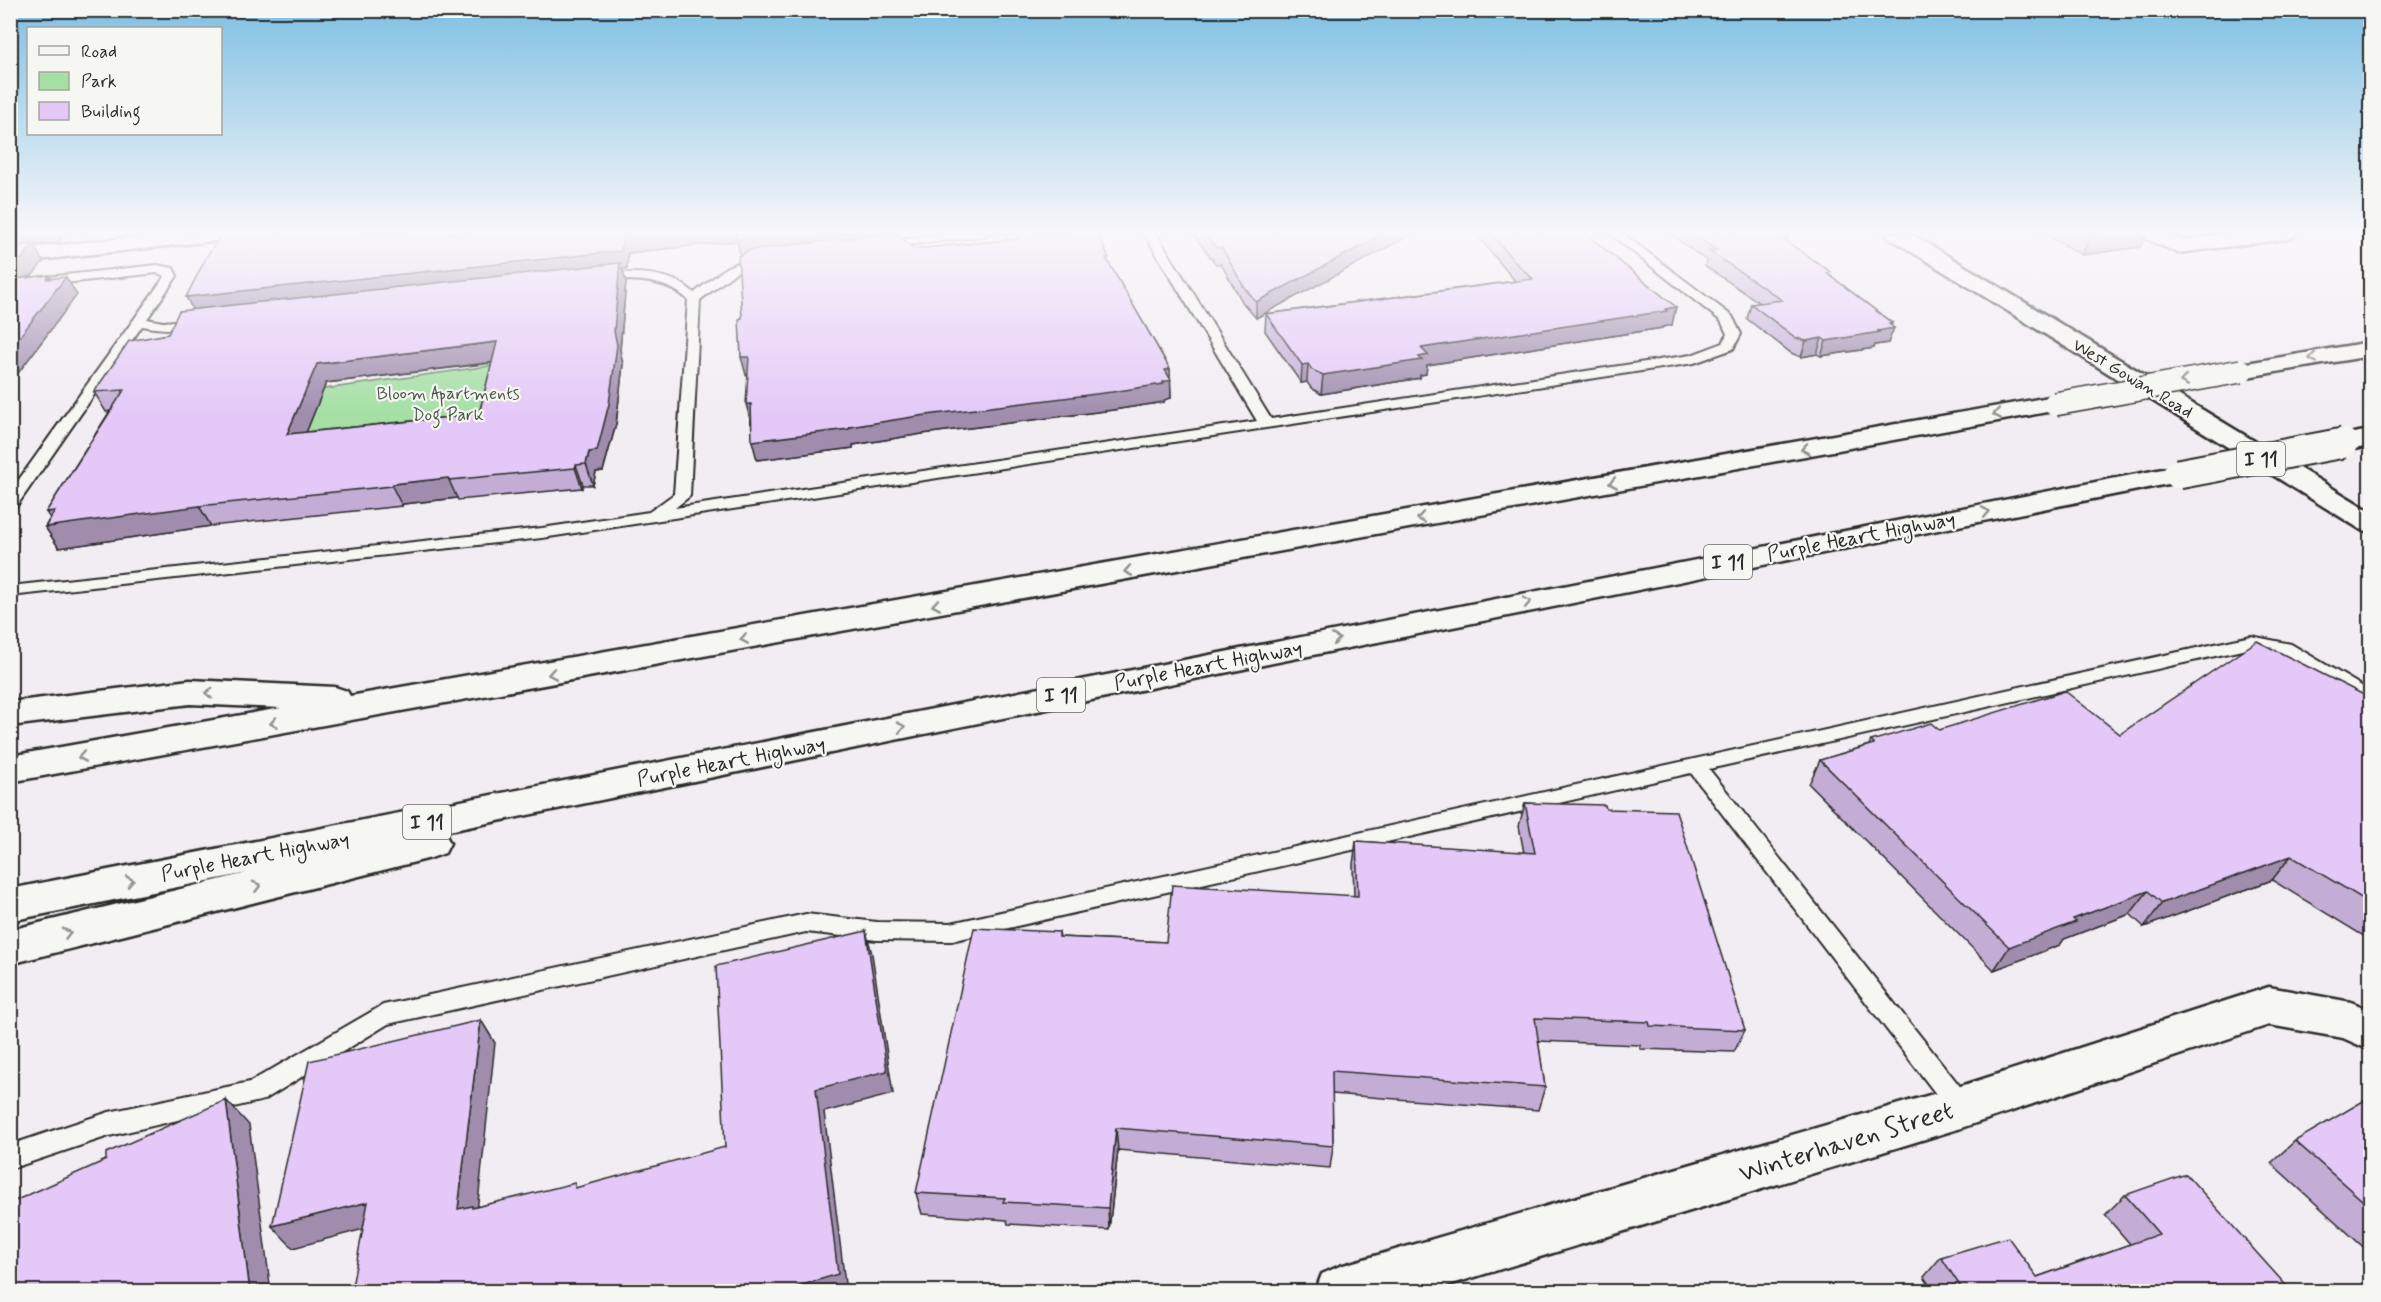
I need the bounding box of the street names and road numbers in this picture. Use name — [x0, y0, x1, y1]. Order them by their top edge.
street label: West Gowan Road — [2068, 333, 2197, 424]
road number: I 11 — [2237, 442, 2285, 476]
street label: Purple Heart Highway — [1765, 505, 1958, 570]
road number: I 11 — [1704, 545, 1752, 579]
street label: Purple Heart Highway — [1112, 634, 1305, 699]
road number: I 11 — [1037, 678, 1085, 712]
street label: Purple Heart Highway — [635, 730, 828, 795]
road number: I 11 — [403, 805, 451, 839]
street label: Purple Heart Highway — [159, 825, 352, 890]
street label: Winterhaven Street — [1735, 1094, 1958, 1192]

